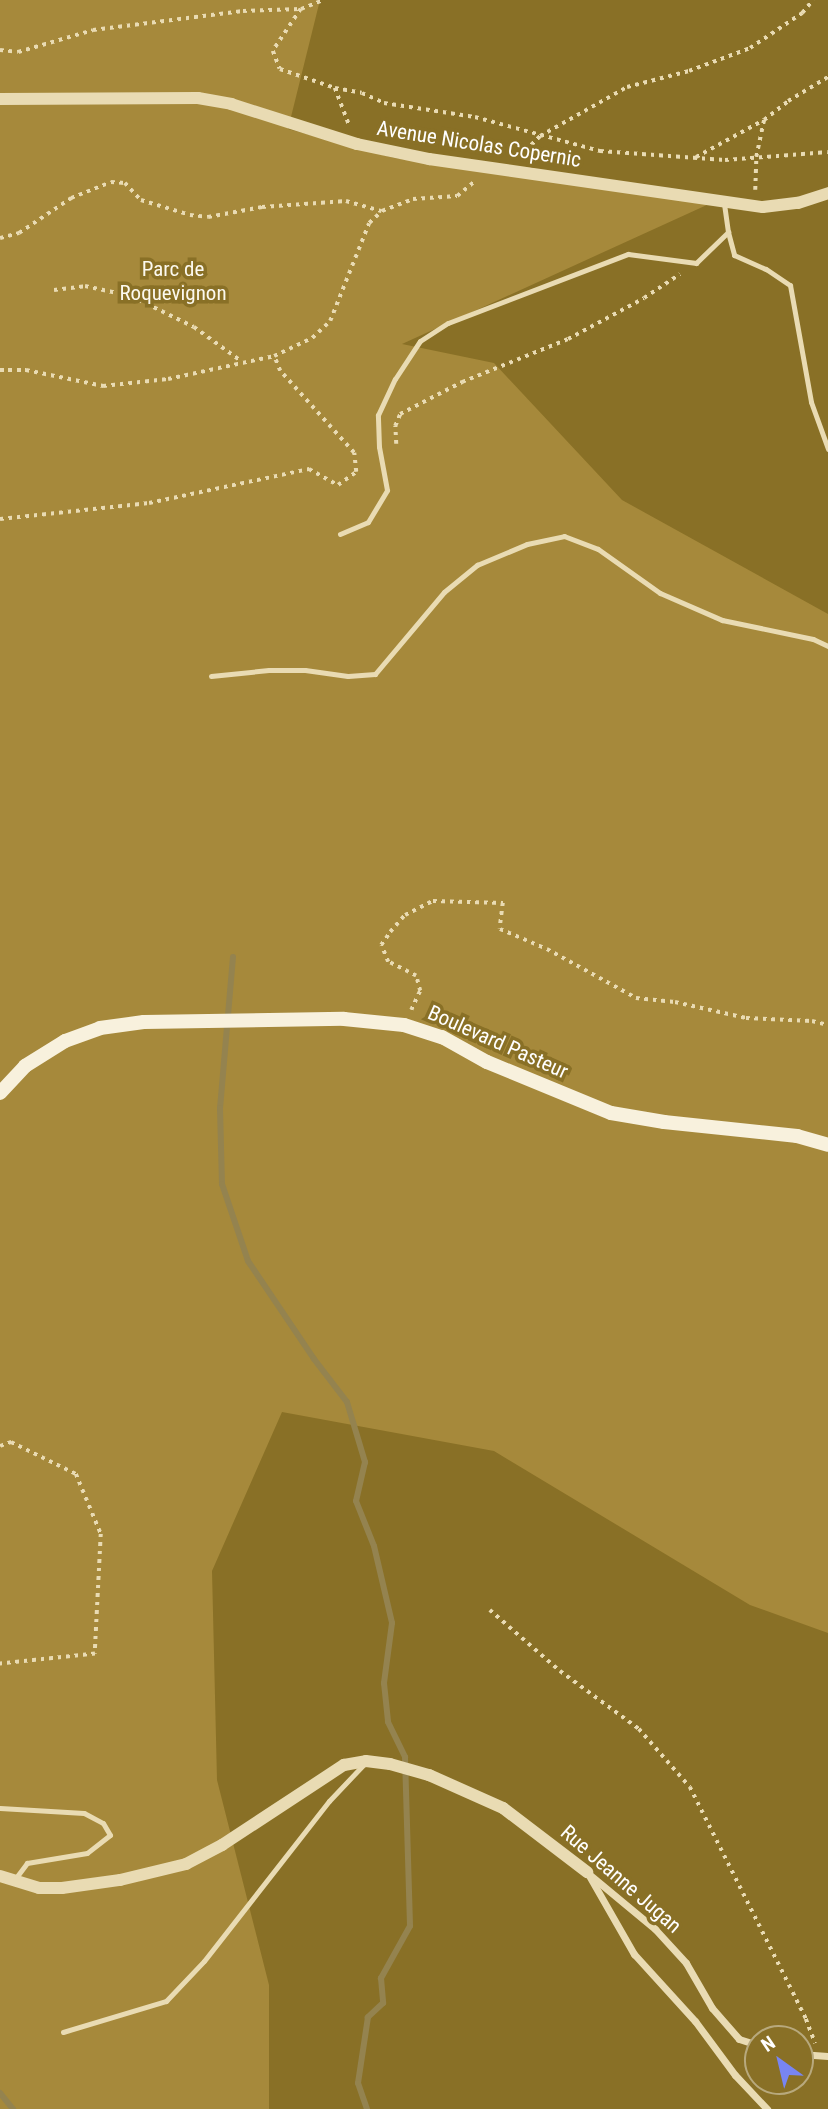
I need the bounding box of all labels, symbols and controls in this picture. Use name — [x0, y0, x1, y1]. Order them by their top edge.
street label: Avenue Nicolas Copernic — [375, 115, 583, 173]
park label: Parc de Roquevignon — [119, 256, 227, 306]
street label: Boulevard Pasteur — [424, 1000, 572, 1084]
street label: Rue Jeanne Jugan — [555, 1820, 687, 1938]
north arrow — [744, 2025, 814, 2095]
text: N — [757, 2031, 779, 2057]

